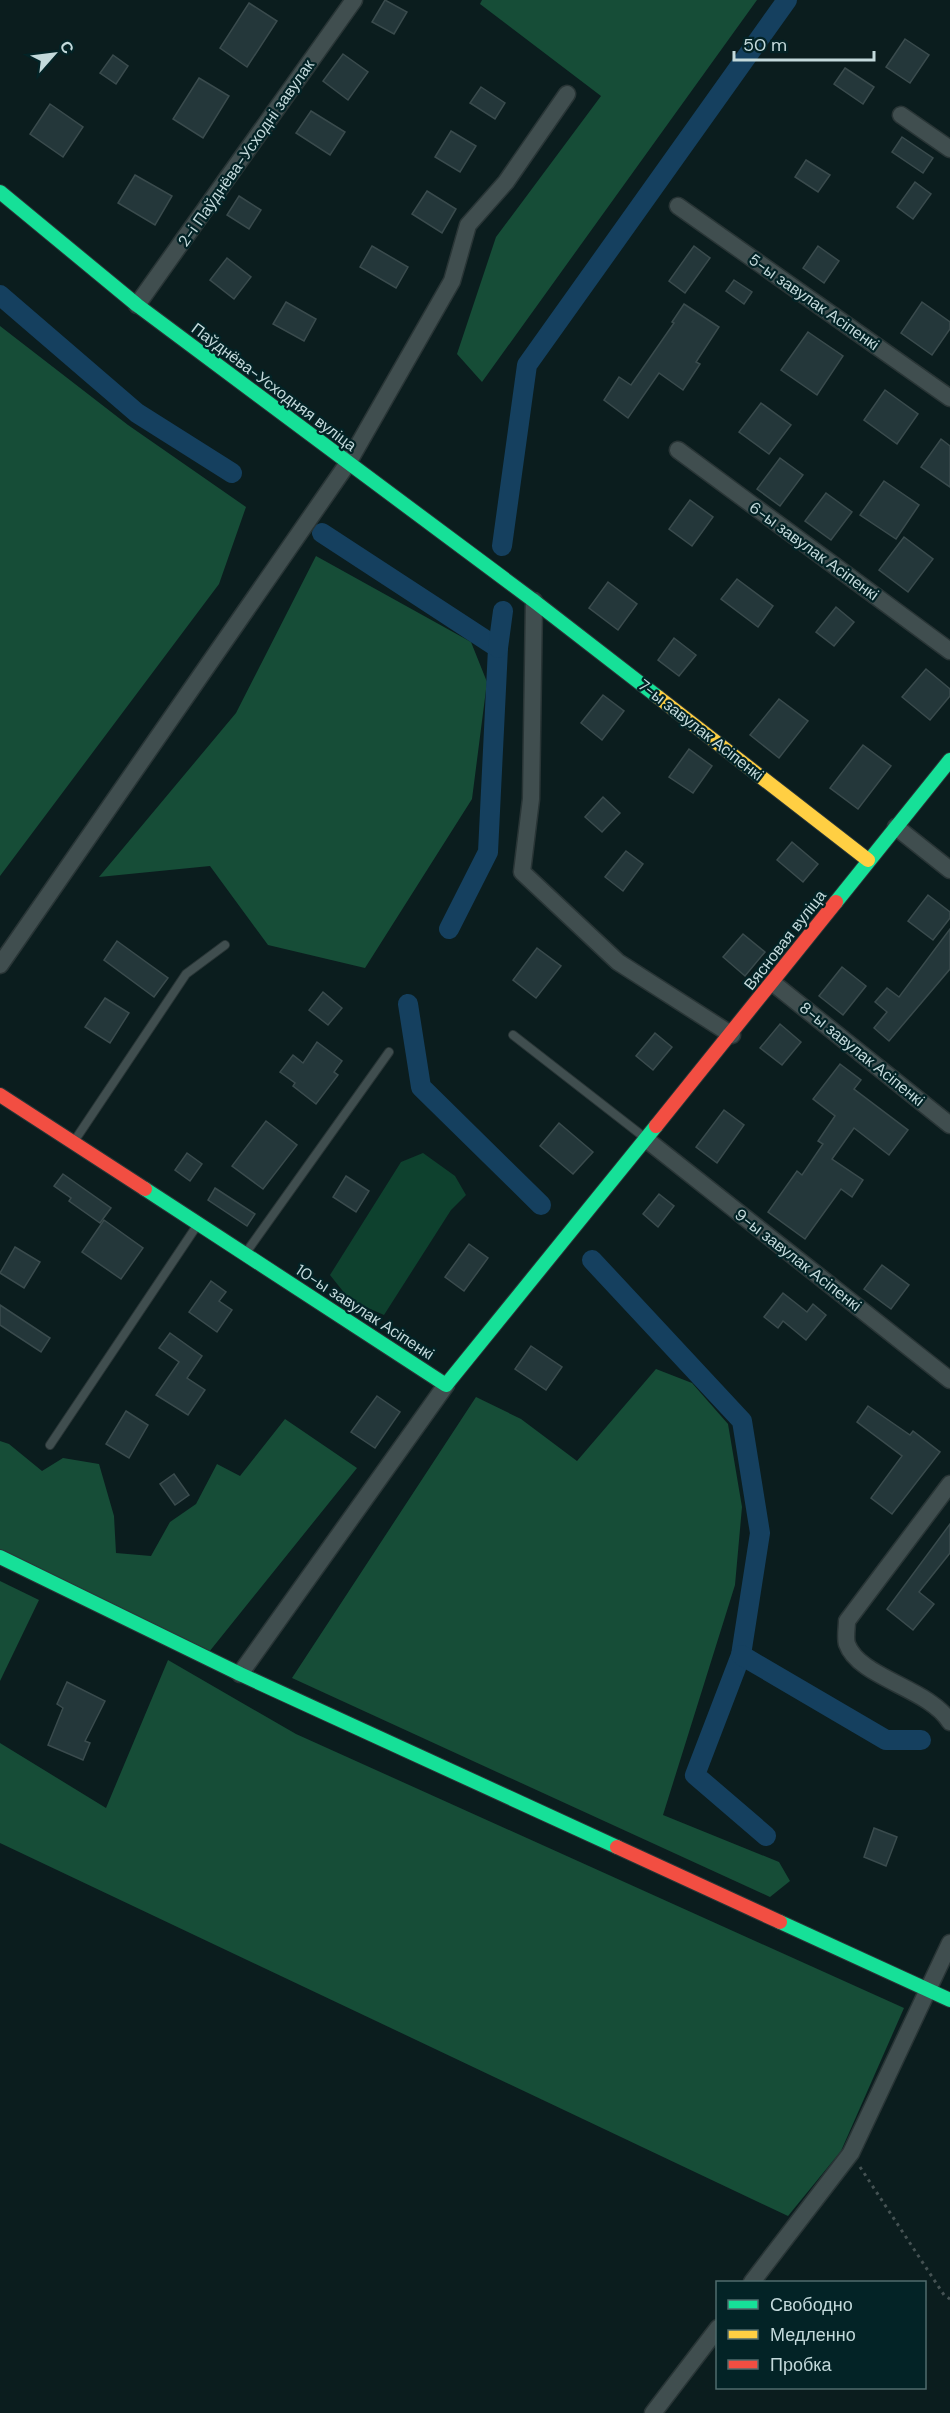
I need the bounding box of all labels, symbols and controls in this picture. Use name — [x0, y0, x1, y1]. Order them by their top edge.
north arrow — [24, 24, 84, 84]
scale bar — [734, 24, 874, 62]
text: 50 m — [743, 33, 787, 57]
text: С — [55, 37, 79, 58]
street label: 2-і Паўднёва-Усходні завулак — [173, 55, 319, 251]
street label: 5-ы завулак Асіпенкі — [745, 249, 883, 355]
street label: Паўднёва-Усходняя вуліца — [187, 318, 361, 456]
street label: 6-ы завулак Асіпенкі — [745, 497, 883, 605]
street label: 7-ы завулак Асіпенкі — [634, 675, 768, 785]
street label: Вясновая вуліца — [739, 885, 831, 994]
street label: 8-ы завулак Асіпенкі — [795, 997, 929, 1111]
street label: 9-ы завулак Асіпенкі — [730, 1204, 866, 1316]
street label: 10-ы завулак Асіпенкі — [292, 1259, 438, 1365]
legend — [716, 2281, 926, 2389]
text: Свободно — [770, 2293, 853, 2317]
text: Медленно — [770, 2323, 856, 2347]
text: Пробка — [770, 2353, 833, 2377]

